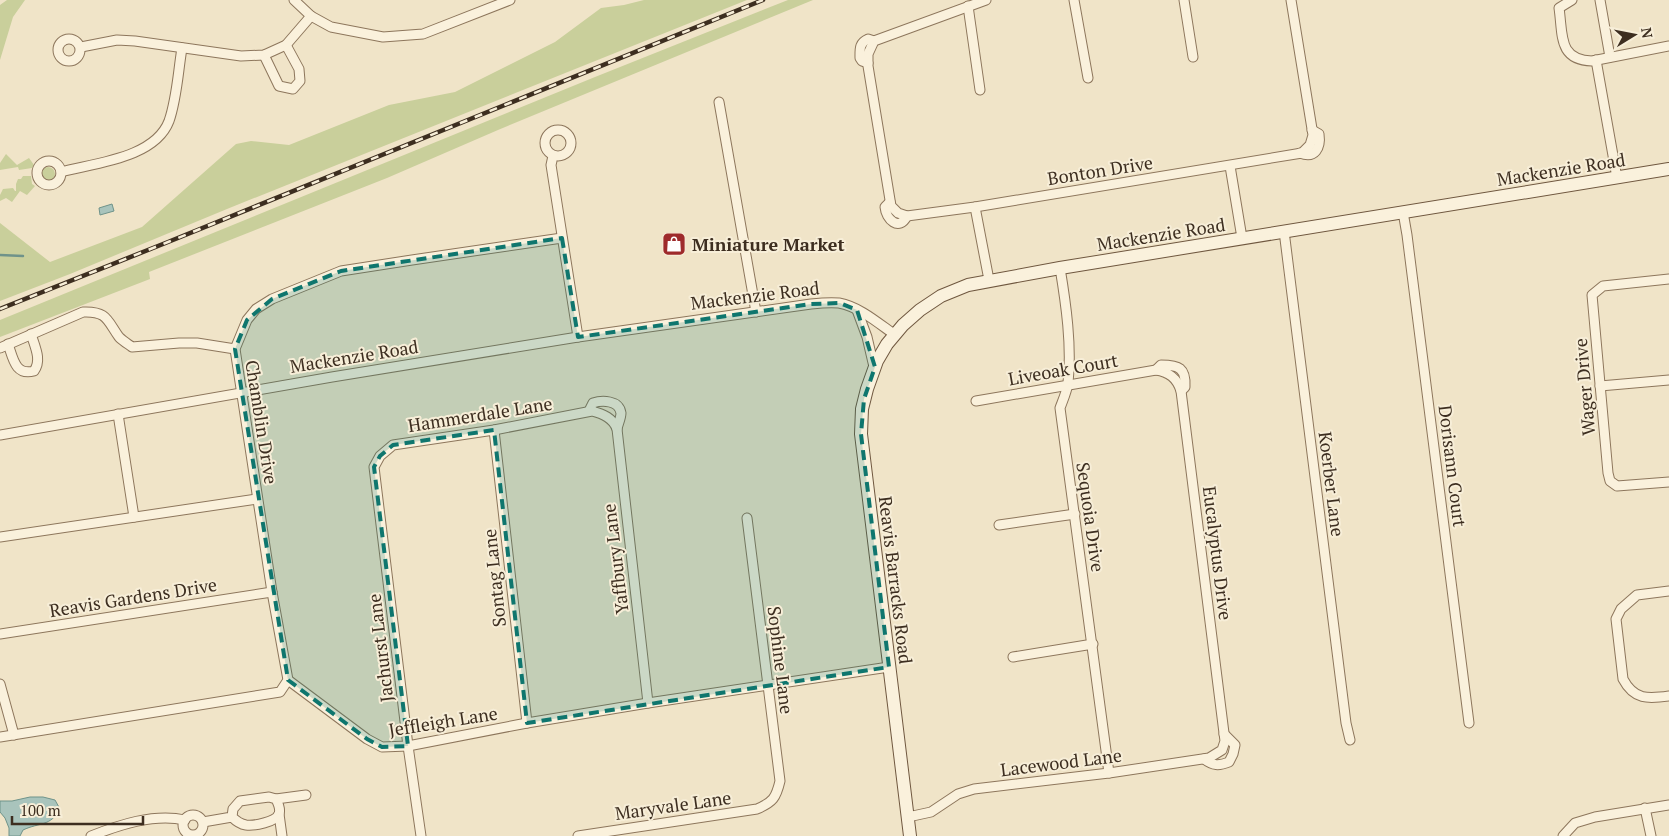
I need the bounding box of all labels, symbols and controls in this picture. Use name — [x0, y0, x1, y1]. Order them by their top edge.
north arrow — [1609, 10, 1659, 60]
text: N — [1637, 26, 1658, 40]
street label: Mackenzie Road — [1495, 147, 1627, 191]
street label: Bonton Drive — [1046, 150, 1154, 190]
street label: Mackenzie Road — [1095, 212, 1227, 256]
shop icon: Miniature Market — [661, 231, 687, 257]
place label: Miniature Market — [692, 232, 845, 256]
street label: Mackenzie Road — [689, 275, 821, 315]
street label: Mackenzie Road — [288, 334, 420, 378]
street label: Wager Drive — [1568, 337, 1600, 437]
street label: Liveoak Court — [1006, 347, 1120, 390]
street label: Chamblin Drive — [240, 358, 284, 486]
street label: Hammerdale Lane — [406, 391, 554, 437]
street label: Dorisann Court — [1434, 404, 1472, 529]
street label: Koerber Lane — [1314, 430, 1350, 538]
street label: Sequoia Drive — [1071, 461, 1111, 573]
street label: Eucalyptus Drive — [1198, 485, 1238, 621]
street label: Reavis Barracks Road — [874, 495, 918, 665]
street label: Yaffbury Lane — [596, 502, 634, 616]
street label: Sontag Lane — [477, 528, 511, 628]
street label: Reavis Gardens Drive — [48, 572, 218, 622]
street label: Jachurst Lane — [361, 592, 399, 704]
street label: Sophine Lane — [762, 605, 800, 715]
street label: Jeffleigh Lane — [387, 701, 499, 741]
street label: Lacewood Lane — [999, 743, 1123, 781]
street label: Maryvale Lane — [613, 785, 733, 825]
scale bar — [12, 794, 144, 826]
text: 100 m — [20, 800, 61, 820]

